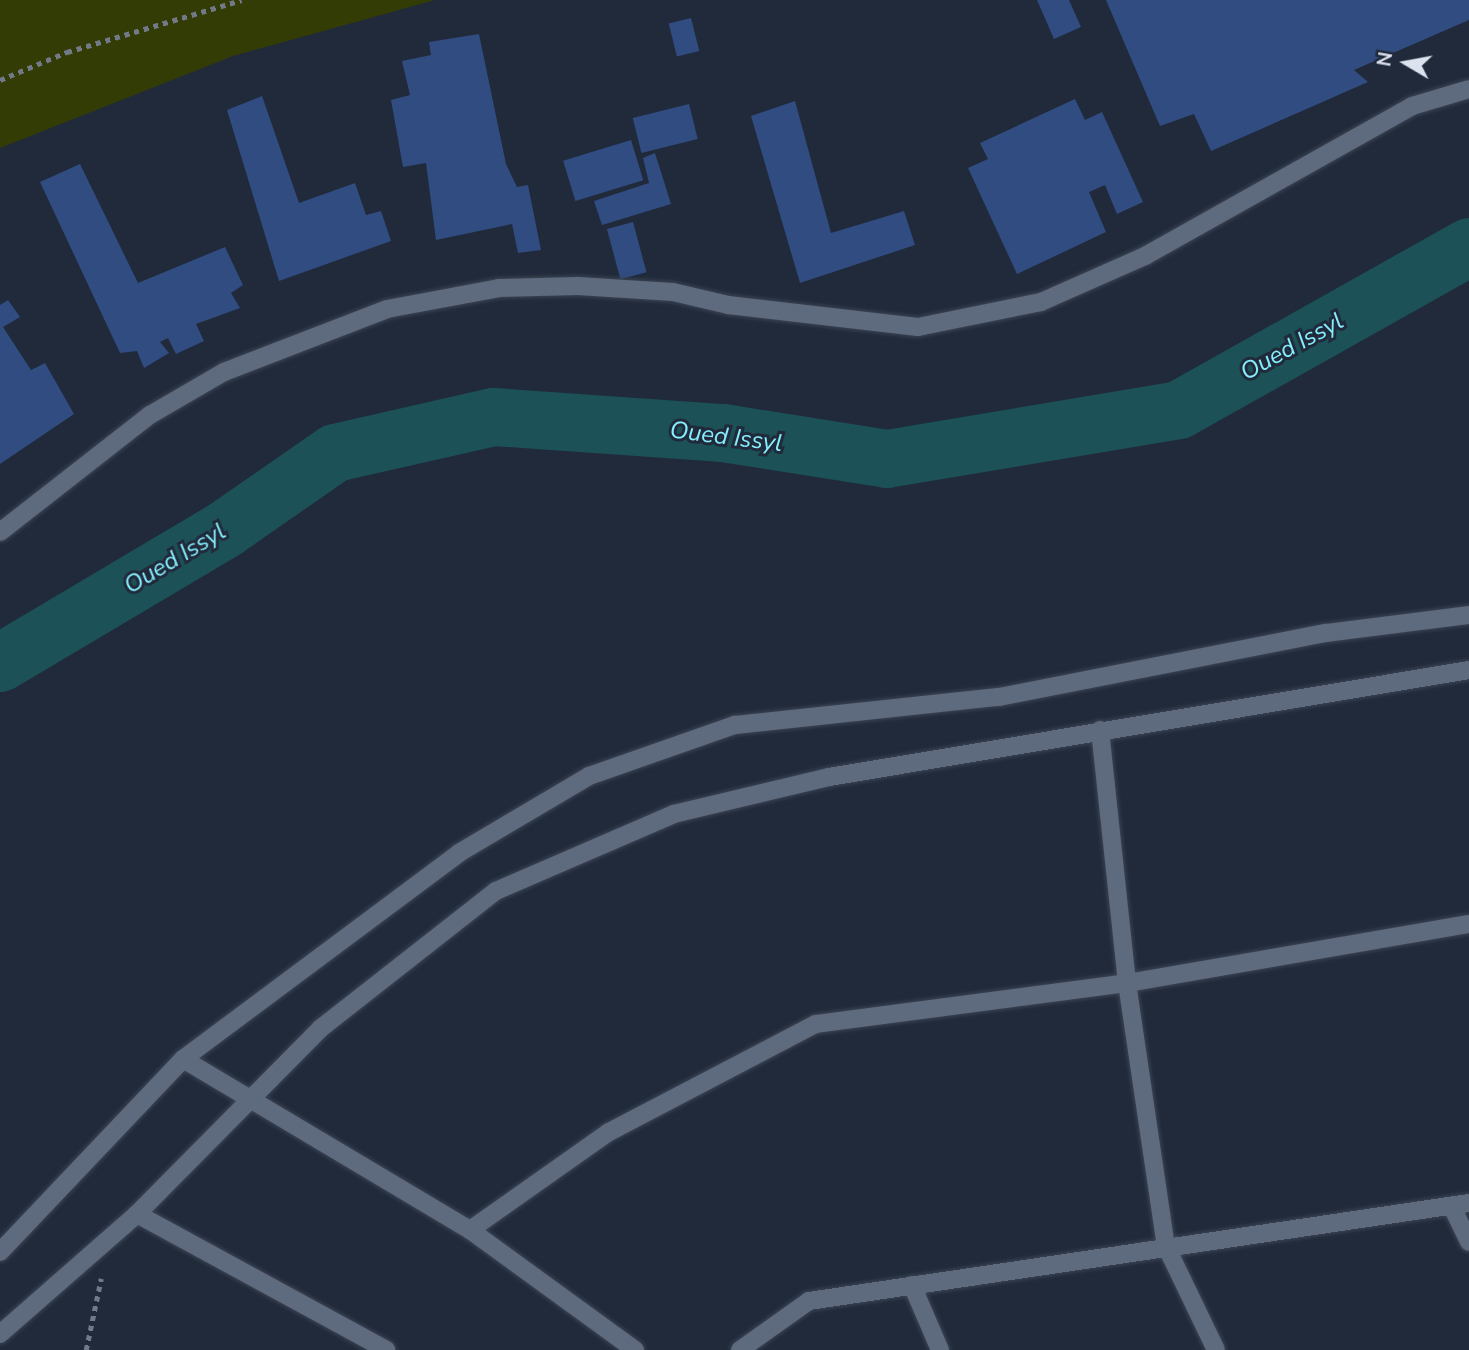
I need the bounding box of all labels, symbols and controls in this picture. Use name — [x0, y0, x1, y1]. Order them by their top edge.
north arrow — [1371, 28, 1441, 98]
text: N — [1371, 50, 1399, 69]
water label: Oued Issyl — [1235, 307, 1349, 387]
water label: Oued Issyl — [668, 416, 784, 458]
water label: Oued Issyl — [119, 517, 231, 601]

